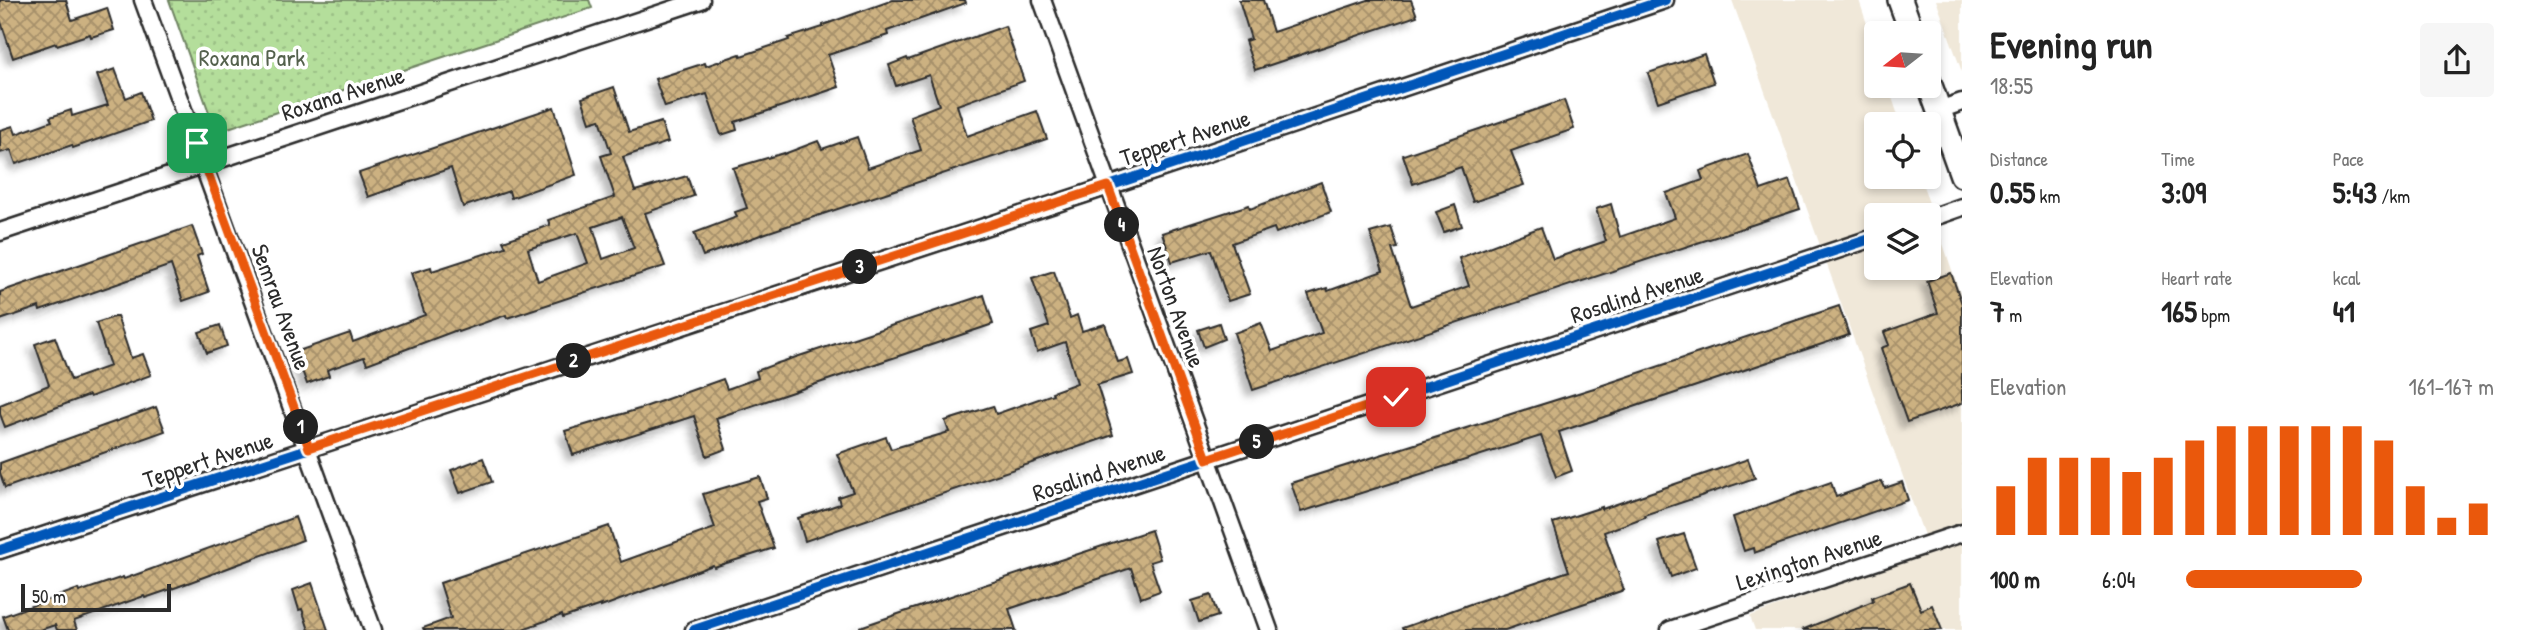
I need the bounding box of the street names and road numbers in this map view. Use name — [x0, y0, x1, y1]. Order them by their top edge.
street label: Roxana Avenue — [277, 58, 409, 128]
street label: Teppert Avenue — [1116, 101, 1254, 173]
street label: Semrau Avenue — [244, 239, 320, 374]
street label: Norton Avenue — [1140, 242, 1214, 372]
street label: Rosalind Avenue — [1566, 257, 1707, 331]
street label: Teppert Avenue — [139, 423, 277, 495]
street label: Rosalind Avenue — [1028, 435, 1169, 509]
street label: Lexington Avenue — [1732, 520, 1886, 598]

